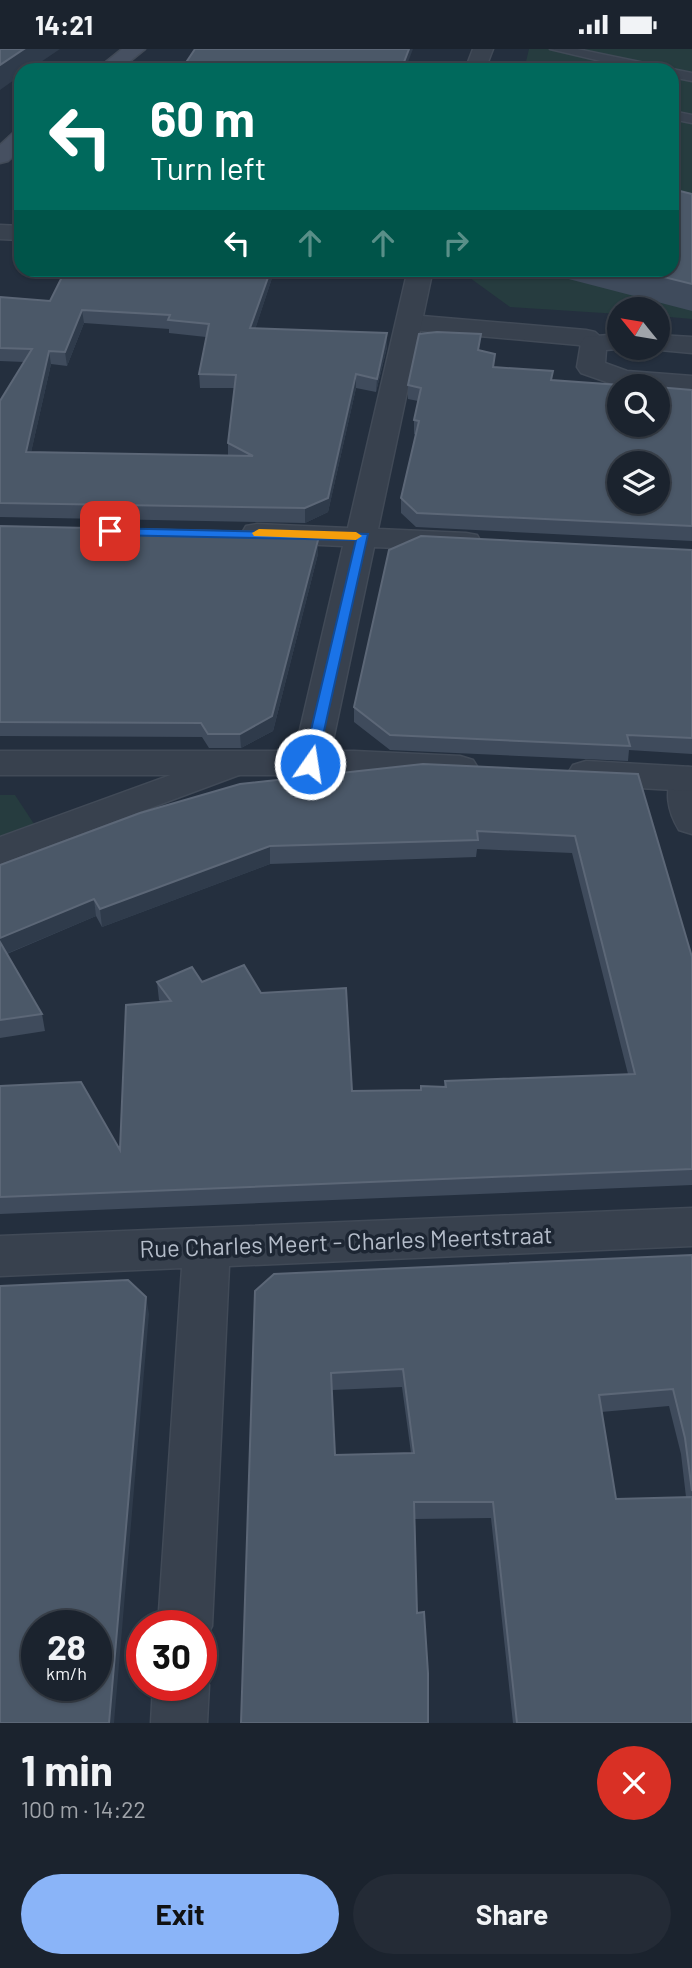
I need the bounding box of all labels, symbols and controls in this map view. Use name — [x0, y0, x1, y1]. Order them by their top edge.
text: 14:21 — [35, 9, 93, 40]
text: 60 m — [150, 88, 255, 147]
icon: left — [35, 91, 126, 182]
text: Turn left — [150, 148, 267, 186]
icon: left — [218, 224, 256, 262]
icon: ahead — [291, 224, 329, 262]
icon: ahead — [364, 224, 402, 262]
icon: right — [437, 224, 475, 262]
north arrow — [607, 297, 670, 361]
map controls — [607, 297, 670, 514]
button: search — [607, 374, 670, 437]
button: layers — [607, 451, 670, 514]
pin — [80, 501, 140, 561]
icon: arrive — [91, 512, 129, 550]
position arrow — [273, 727, 347, 801]
street label: Rue Charles Meert - Charles Meertstraat — [139, 1219, 553, 1263]
speed limit sign: 30 — [126, 1610, 217, 1701]
text: 28 — [47, 1625, 86, 1667]
text: km/h — [46, 1662, 87, 1684]
text: 1 min — [21, 1744, 113, 1794]
button: close — [597, 1746, 671, 1820]
text: 100 m · 14:22 — [21, 1795, 146, 1823]
button: Exit — [21, 1874, 339, 1954]
button: Share — [353, 1874, 671, 1954]

